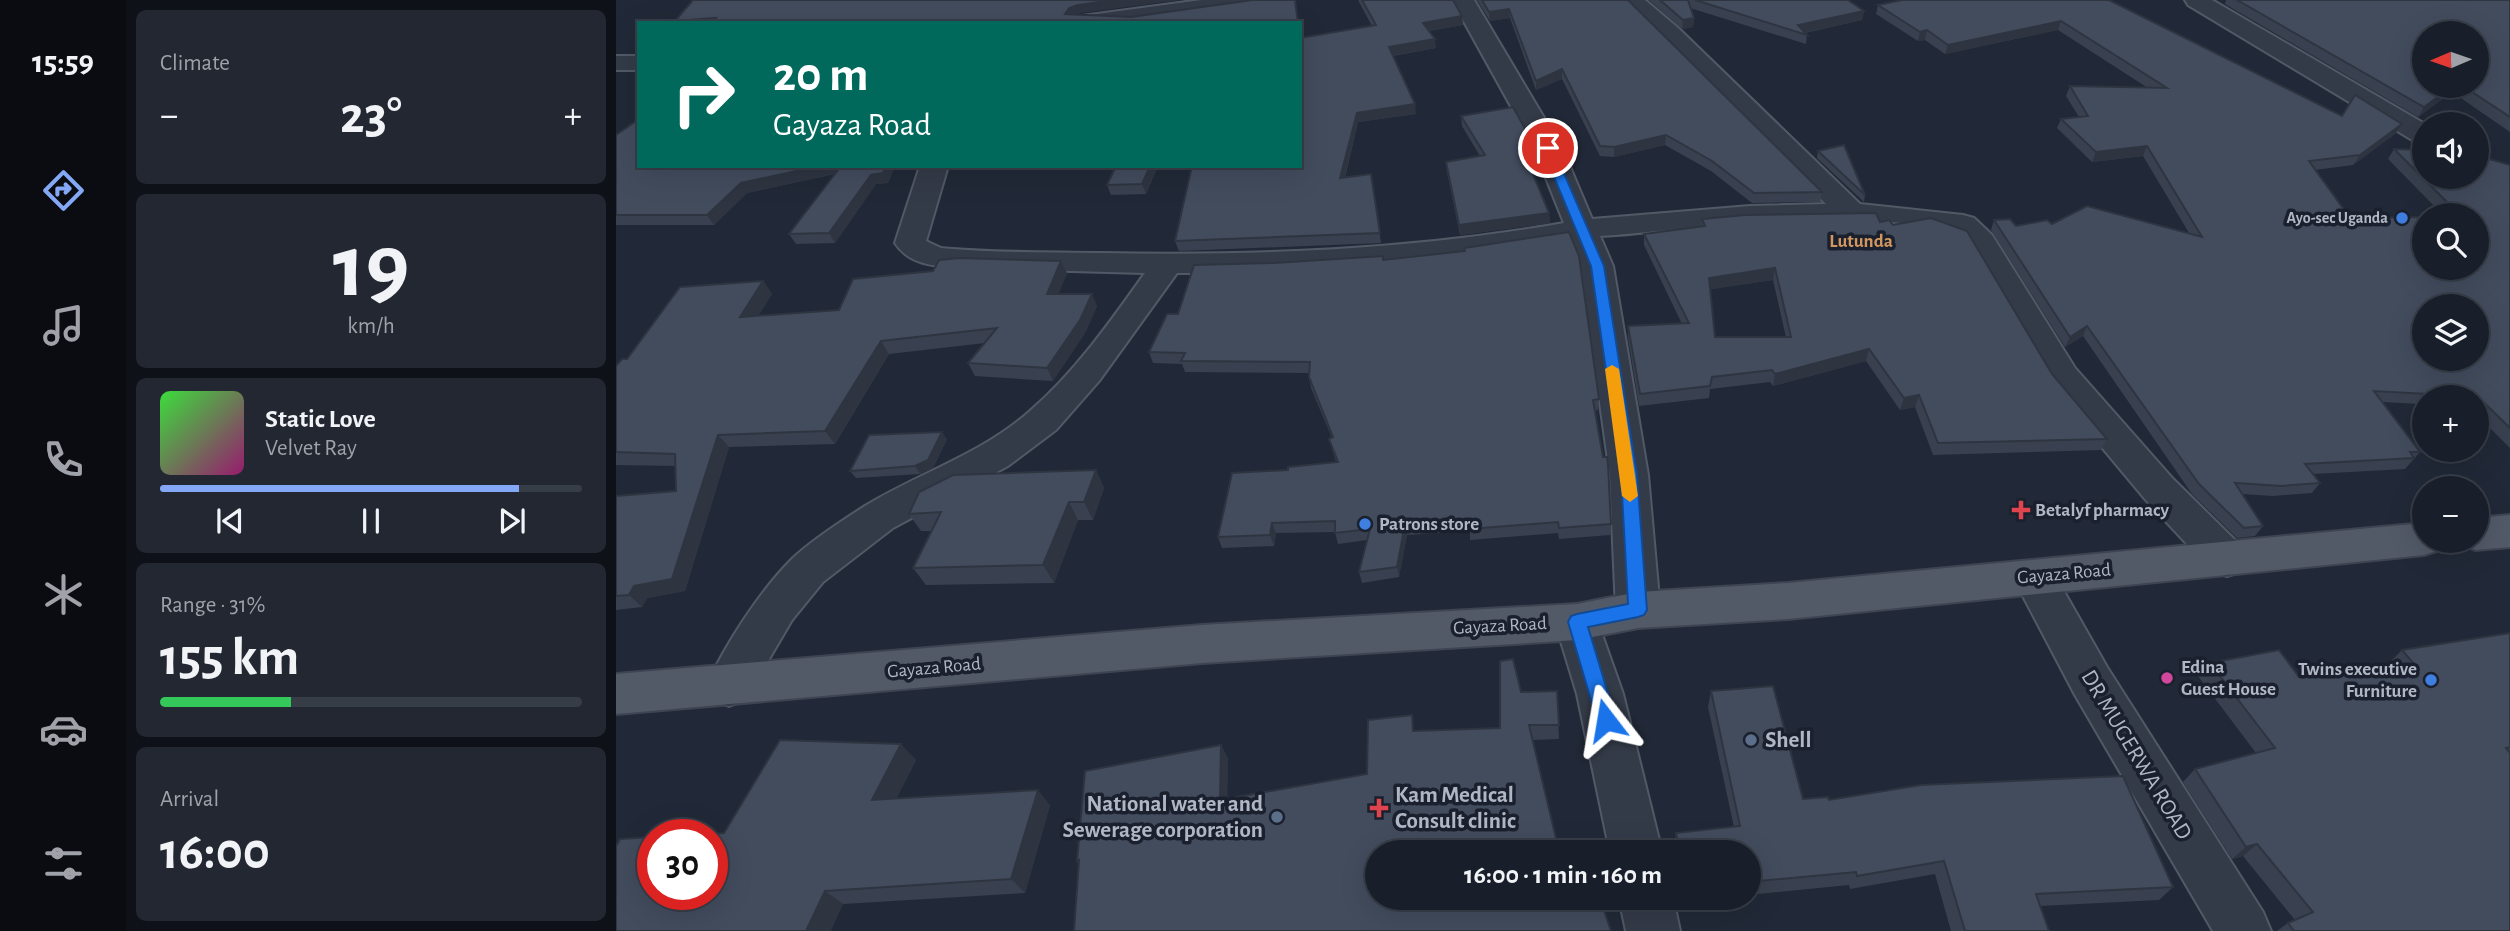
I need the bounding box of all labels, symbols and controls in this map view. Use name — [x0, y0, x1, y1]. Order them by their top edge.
north arrow — [2412, 21, 2488, 98]
map controls — [2412, 21, 2489, 553]
text: 15:59 — [32, 46, 94, 78]
icon: right — [658, 49, 749, 140]
text: 20 m — [773, 51, 869, 100]
text: Climate — [160, 52, 230, 75]
text: 23° — [340, 90, 402, 142]
text: − — [160, 97, 178, 135]
text: + — [564, 97, 582, 135]
text: Gayaza Road — [773, 109, 931, 141]
button: sound — [2412, 112, 2489, 189]
pin — [1518, 118, 1578, 178]
icon: arrive — [1529, 129, 1567, 167]
icon: directions — [39, 166, 88, 215]
button: search — [2412, 203, 2489, 280]
place label: Ayo-sec Uganda — [2287, 210, 2388, 227]
marker: Ayo-sec Uganda — [2394, 210, 2410, 226]
text: 19 — [333, 222, 409, 313]
district label: Lutunda — [1829, 232, 1893, 251]
button: layers — [2412, 294, 2489, 371]
icon: music — [39, 301, 88, 350]
text: km/h — [347, 315, 395, 338]
button: + — [2412, 385, 2489, 462]
text: Static Love — [265, 406, 376, 432]
icon: phone — [39, 435, 88, 484]
text: Velvet Ray — [265, 437, 357, 460]
button: − — [2412, 476, 2489, 553]
place label: Betalyf pharmacy — [2035, 501, 2169, 520]
icon: previous — [211, 502, 249, 540]
icon: pause — [352, 502, 390, 540]
icon: next — [493, 502, 531, 540]
marker: Betalyf pharmacy — [2013, 502, 2029, 518]
place label: Patrons store — [1379, 515, 1479, 534]
marker: Patrons store — [1357, 516, 1373, 532]
street label: Gayaza Road — [2016, 560, 2112, 588]
icon: climate — [39, 570, 88, 619]
text: Range · 31% — [160, 594, 266, 617]
street label: Gayaza Road — [1453, 614, 1548, 638]
text: 155 km — [160, 632, 299, 684]
street label: Gayaza Road — [886, 654, 982, 682]
place label: Edina Guest House — [2181, 658, 2276, 699]
place label: Twins executive Furniture — [2298, 660, 2417, 701]
street label: DR MUGERWA ROAD — [2076, 666, 2196, 844]
marker: Edina Guest House — [2159, 670, 2175, 686]
marker: Twins executive Furniture — [2423, 672, 2439, 688]
position arrow — [1569, 683, 1643, 757]
icon: car — [39, 705, 88, 754]
place label: Shell — [1765, 729, 1811, 752]
marker: Shell — [1743, 732, 1759, 748]
place label: Kam Medical Consult clinic — [1395, 784, 1516, 833]
text: Arrival — [160, 788, 219, 811]
place label: National water and Sewerage corporation — [1063, 793, 1263, 842]
marker: Kam Medical Consult clinic — [1369, 798, 1389, 818]
marker: National water and Sewerage corporation — [1269, 809, 1285, 825]
speed limit sign: 30 — [637, 819, 728, 910]
text: 16:00 — [160, 826, 270, 878]
icon: filters — [39, 839, 88, 888]
text: 16:00 · 1 min · 160 m — [1464, 862, 1662, 888]

